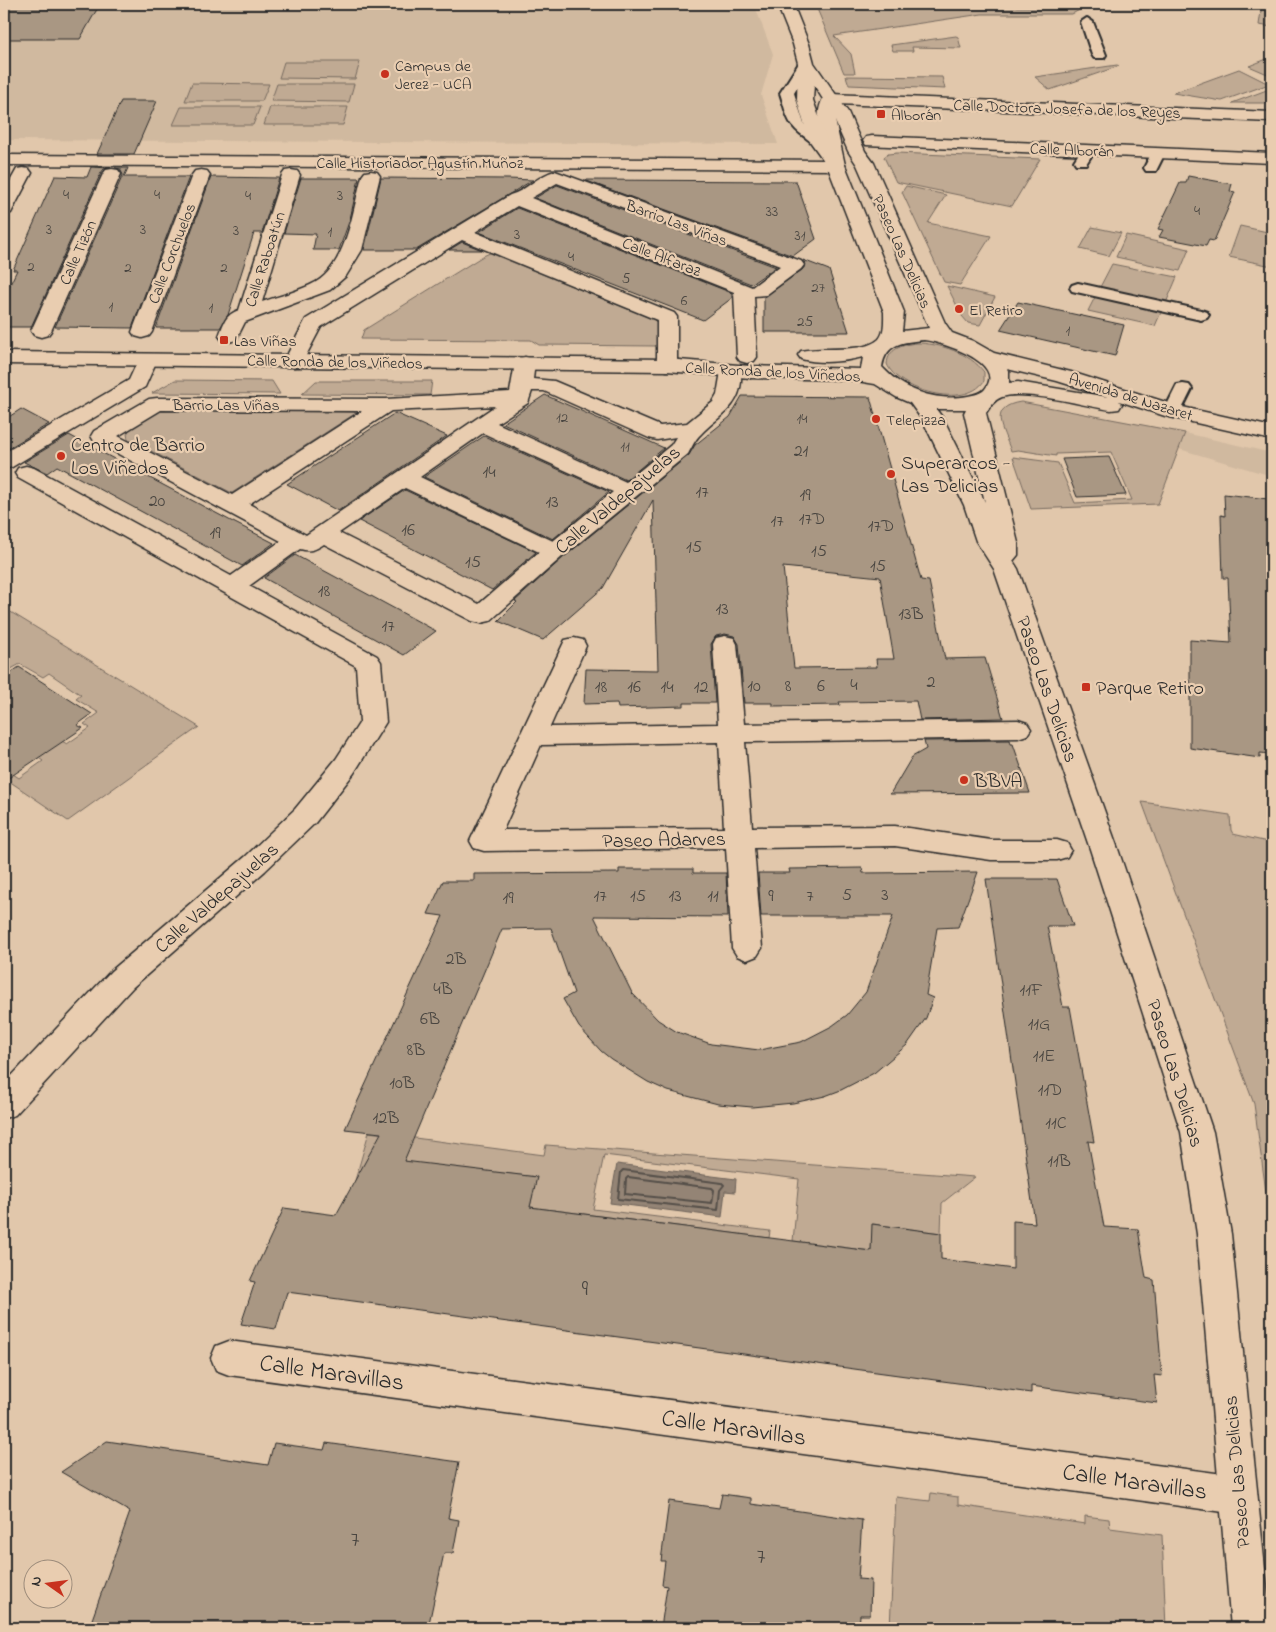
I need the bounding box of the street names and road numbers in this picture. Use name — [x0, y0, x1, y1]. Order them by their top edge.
street label: Calle Doctora Josefa de los Reyes — [953, 94, 1181, 126]
street label: Calle Alborán — [1029, 138, 1115, 164]
street label: Calle Historiador Agustín Muñoz — [317, 152, 524, 176]
street label: Paseo Las Delicias — [865, 191, 937, 313]
street label: Barrio Las Viñas — [621, 194, 731, 253]
street label: Calle Corchuelos — [143, 200, 203, 308]
street label: Calle Raboatún — [239, 209, 293, 311]
street label: Calle Tizón — [54, 216, 104, 289]
street label: Calle Alfaraz — [618, 232, 705, 284]
street label: Calle Ronda de los Viñedos — [247, 349, 423, 377]
street label: Calle Ronda de los Viñedos — [685, 356, 861, 390]
street label: Avenida de Nazaret — [1065, 368, 1196, 428]
street label: Barrio Las Viñas — [171, 394, 280, 418]
street label: Calle Valdepajuelas — [549, 439, 688, 562]
street label: Paseo Las Delicias — [1007, 613, 1084, 767]
street label: Paseo Adarves — [602, 826, 726, 857]
street label: Calle Valdepajuelas — [149, 837, 286, 961]
street label: Paseo Las Delicias — [1137, 996, 1210, 1151]
street label: Calle Maravillas — [257, 1347, 406, 1402]
street label: Paseo Las Delicias — [1217, 1394, 1260, 1549]
street label: Calle Maravillas — [659, 1402, 808, 1457]
street label: Calle Maravillas — [1060, 1456, 1209, 1511]

